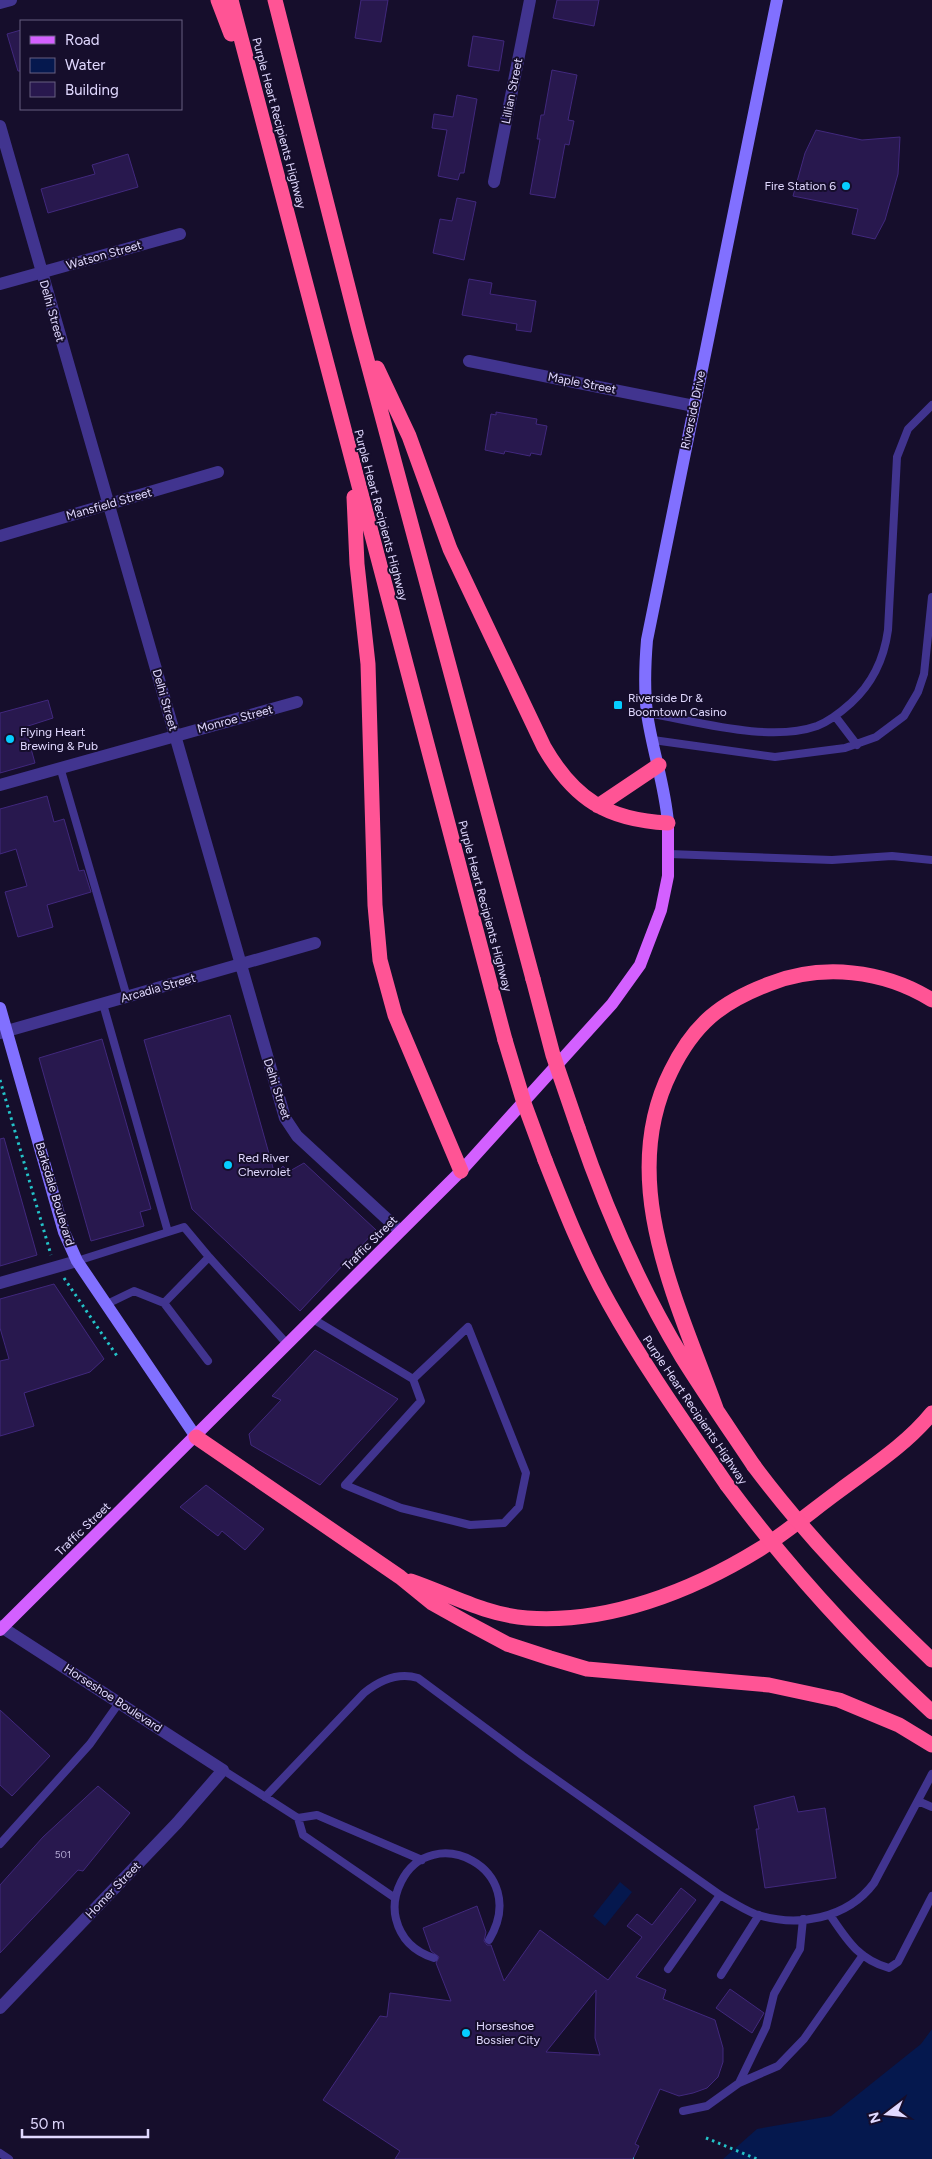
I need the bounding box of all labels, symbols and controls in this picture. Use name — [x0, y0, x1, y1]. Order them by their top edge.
legend — [20, 20, 182, 110]
text: Road — [65, 31, 100, 49]
street label: Purple Heart Recipients Highway — [249, 36, 309, 211]
text: Water — [65, 56, 105, 74]
street label: Lillian Street — [499, 57, 525, 125]
text: Building — [65, 81, 119, 99]
place label: Fire Station 6 — [764, 179, 836, 193]
marker: Fire Station 6 — [840, 180, 852, 192]
street label: Watson Street — [65, 237, 144, 272]
street label: Delhi Street — [37, 279, 68, 344]
street label: Riverside Drive — [678, 369, 708, 450]
street label: Maple Street — [547, 370, 618, 397]
street label: Purple Heart Recipients Highway — [351, 428, 411, 603]
street label: Mansfield Street — [65, 485, 154, 523]
street label: Delhi Street — [150, 668, 181, 733]
place label: Riverside Dr & Boomtown Casino — [628, 691, 727, 719]
marker: Riverside Dr & Boomtown Casino — [612, 699, 624, 711]
street label: Monroe Street — [196, 702, 275, 736]
place label: Flying Heart Brewing & Pub — [20, 725, 98, 753]
marker: Flying Heart Brewing & Pub — [4, 733, 16, 745]
street label: Purple Heart Recipients Highway — [455, 819, 515, 994]
street label: Arcadia Street — [119, 970, 198, 1005]
street label: Delhi Street — [261, 1057, 294, 1122]
street label: Barksdale Boulevard — [33, 1141, 77, 1247]
place label: Red River Chevrolet — [238, 1151, 291, 1179]
marker: Red River Chevrolet — [222, 1159, 234, 1171]
street label: Traffic Street — [340, 1213, 400, 1273]
street label: Purple Heart Recipients Highway — [640, 1333, 751, 1488]
street label: Traffic Street — [53, 1499, 114, 1559]
street label: Horseshoe Boulevard — [61, 1661, 165, 1735]
house number: 501 — [55, 1848, 71, 1861]
street label: Homer Street — [82, 1858, 144, 1921]
place label: Horseshoe Bossier City — [476, 2019, 541, 2047]
marker: Horseshoe Bossier City — [460, 2027, 472, 2039]
north arrow — [862, 2089, 912, 2139]
scale bar — [22, 2106, 149, 2138]
text: N — [865, 2110, 885, 2125]
text: 50 m — [30, 2115, 65, 2133]

